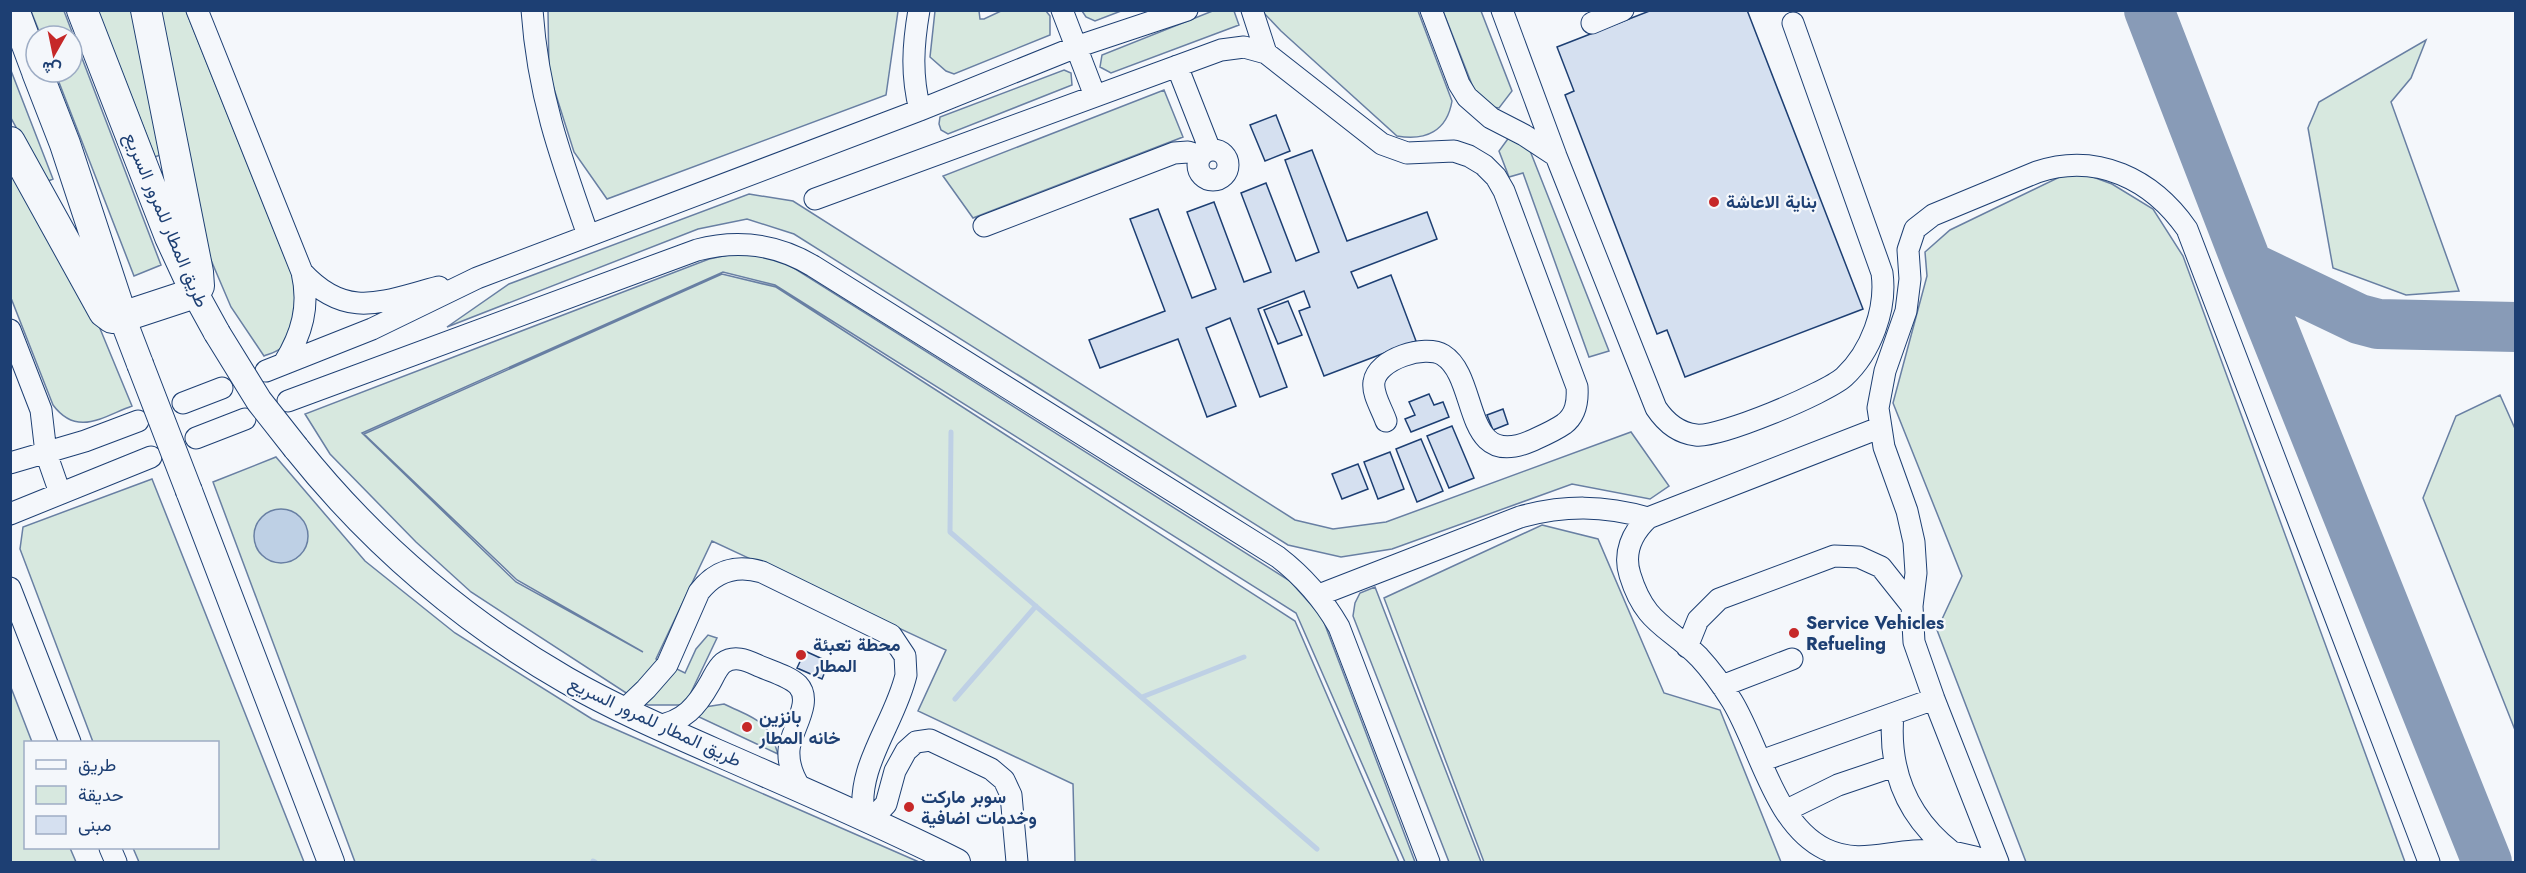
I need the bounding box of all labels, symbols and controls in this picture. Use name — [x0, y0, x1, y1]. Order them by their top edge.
north arrow — [24, 24, 84, 84]
text: ش — [40, 55, 63, 81]
street label: طريق المطار للمرور السريع — [117, 128, 215, 312]
place label: بناية الاعاشة — [1726, 189, 1817, 215]
marker: بناية الاعاشة — [1707, 195, 1721, 209]
place label: Service Vehicles Refueling — [1806, 610, 1944, 657]
marker: Service Vehicles Refueling — [1787, 626, 1801, 640]
place label: محطة تعبئة المطار — [812, 632, 901, 679]
marker: محطة تعبئة المطار — [794, 648, 808, 662]
street label: طريق المطار للمرور السريع — [564, 670, 746, 774]
place label: بانزين خانه المطار — [758, 704, 840, 751]
marker: بانزين خانه المطار — [740, 720, 754, 734]
legend — [24, 741, 219, 849]
text: طريق — [78, 752, 116, 778]
text: حديقة — [78, 782, 124, 808]
place label: سوبر ماركت وخدمات اضافية — [921, 784, 1037, 831]
marker: سوبر ماركت وخدمات اضافية — [902, 800, 916, 814]
text: مبنى — [78, 812, 112, 838]

